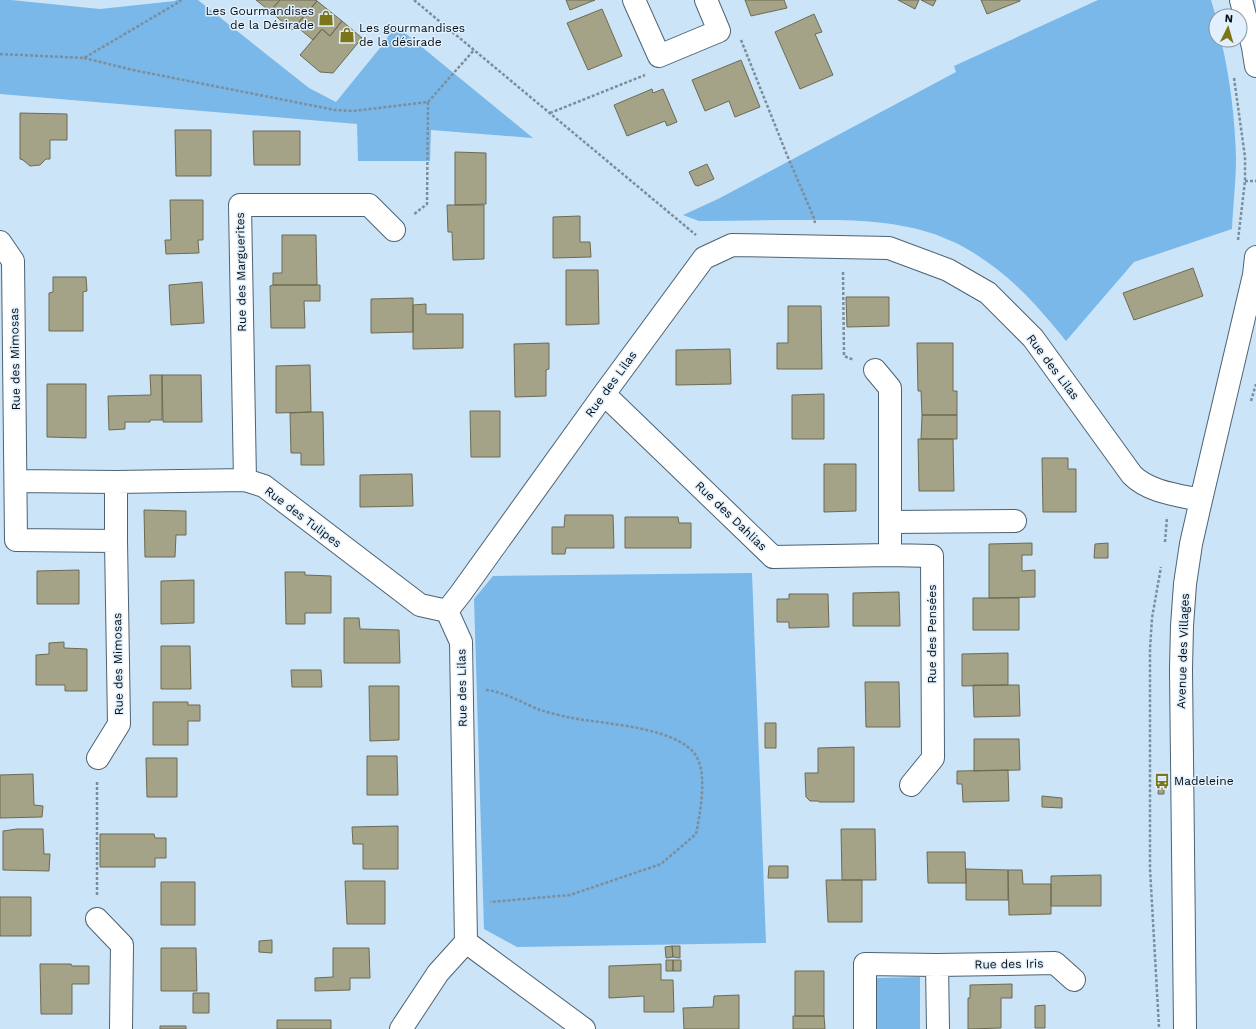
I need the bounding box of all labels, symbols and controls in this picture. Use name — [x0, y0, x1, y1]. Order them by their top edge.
place label: Les Gourmandises de la Désirade — [206, 4, 314, 32]
north arrow — [1208, 8, 1248, 48]
shop icon: Les Gourmandises de la Désirade — [317, 9, 335, 27]
text: N — [1224, 12, 1233, 25]
place label: Les gourmandises de la désirade — [359, 21, 465, 49]
shop icon: Les gourmandises de la désirade — [338, 26, 356, 44]
street label: Rue des Marguerites — [233, 212, 249, 332]
street label: Rue des Mimosas — [7, 308, 23, 410]
street label: Rue des Lilas — [1024, 332, 1082, 402]
street label: Rue des Lilas — [582, 348, 640, 420]
street label: Rue des Dahlias — [692, 478, 770, 554]
street label: Rue des Tulipes — [262, 484, 344, 550]
street label: Rue des Pensées — [925, 584, 939, 684]
street label: Avenue des Villages — [1174, 593, 1192, 709]
street label: Rue des Mimosas — [110, 613, 126, 715]
street label: Rue des Lilas — [454, 649, 470, 727]
bus stop icon: Madeleine — [1153, 772, 1171, 790]
place label: Madeleine — [1174, 774, 1234, 788]
street label: Rue des Iris — [974, 956, 1044, 972]

